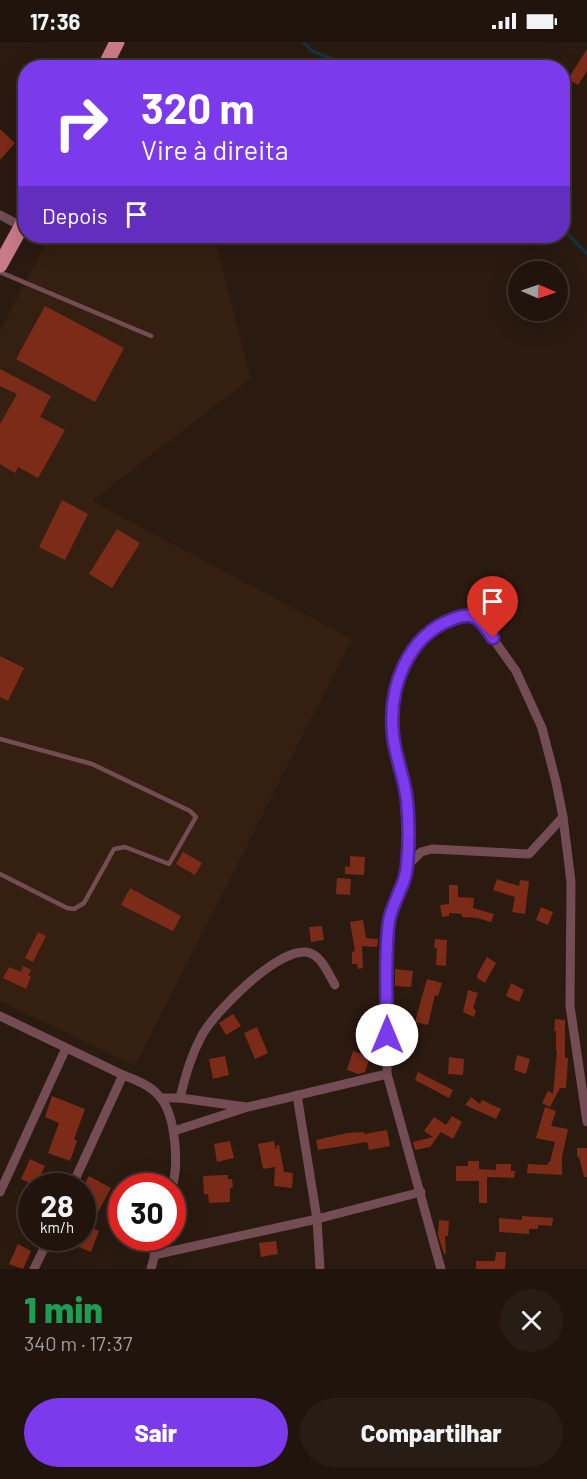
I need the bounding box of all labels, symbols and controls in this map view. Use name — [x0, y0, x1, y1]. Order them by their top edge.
text: 17:36 — [30, 8, 80, 34]
text: 320 m — [141, 82, 255, 132]
icon: right — [42, 84, 120, 162]
text: Vire à direita — [141, 133, 289, 165]
icon: arrive — [120, 198, 153, 231]
text: Depois — [42, 202, 108, 228]
north arrow — [508, 261, 568, 321]
map controls — [508, 261, 568, 321]
pin — [467, 576, 518, 638]
icon: arrive — [476, 585, 509, 618]
position arrow — [355, 1003, 419, 1067]
speed limit sign: 30 — [108, 1173, 186, 1251]
text: 28 — [40, 1187, 74, 1223]
text: km/h — [40, 1218, 74, 1236]
text: 1 min — [24, 1287, 103, 1330]
button: close — [500, 1289, 563, 1352]
text: 340 m · 17:37 — [24, 1331, 132, 1355]
button: Sair — [24, 1398, 288, 1467]
button: Compartilhar — [300, 1398, 563, 1467]

